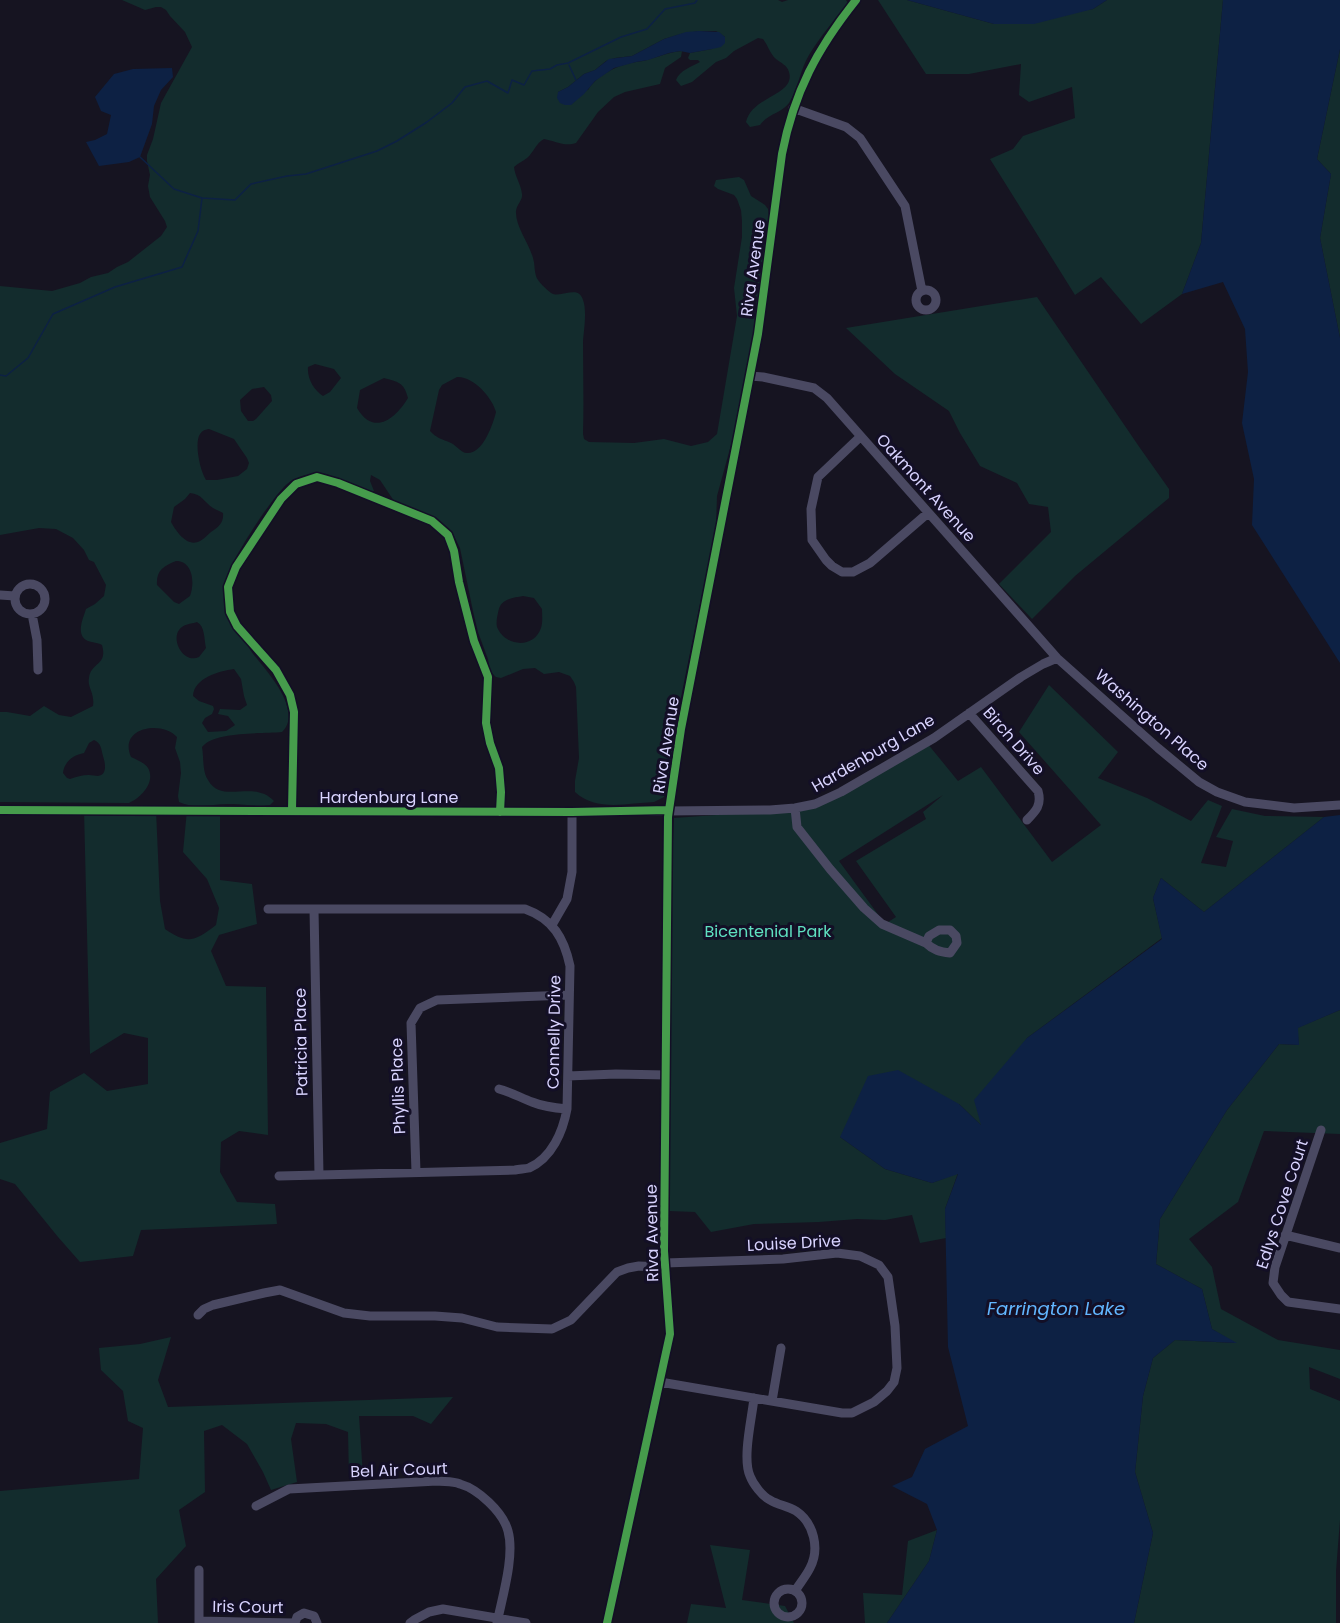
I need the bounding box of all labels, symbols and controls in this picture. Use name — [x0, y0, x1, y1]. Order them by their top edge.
street label: Riva Avenue — [735, 218, 771, 318]
street label: Oakmont Avenue — [871, 429, 981, 547]
street label: Washington Place — [1090, 664, 1214, 776]
street label: Riva Avenue — [647, 695, 685, 795]
street label: Birch Drive — [978, 702, 1050, 780]
street label: Hardenburg Lane — [807, 708, 939, 798]
street label: Hardenburg Lane — [320, 786, 458, 809]
park label: Bicentenial Park — [705, 920, 832, 943]
street label: Connelly Drive — [542, 975, 566, 1089]
street label: Patricia Place — [289, 988, 313, 1096]
street label: Phyllis Place — [385, 1037, 411, 1135]
street label: Edlys Cove Court — [1250, 1136, 1314, 1272]
street label: Riva Avenue — [640, 1184, 664, 1282]
street label: Louise Drive — [746, 1229, 842, 1257]
water label: Farrington Lake — [987, 1296, 1125, 1321]
street label: Bel Air Court — [350, 1457, 448, 1483]
street label: Iris Court — [212, 1595, 284, 1619]

